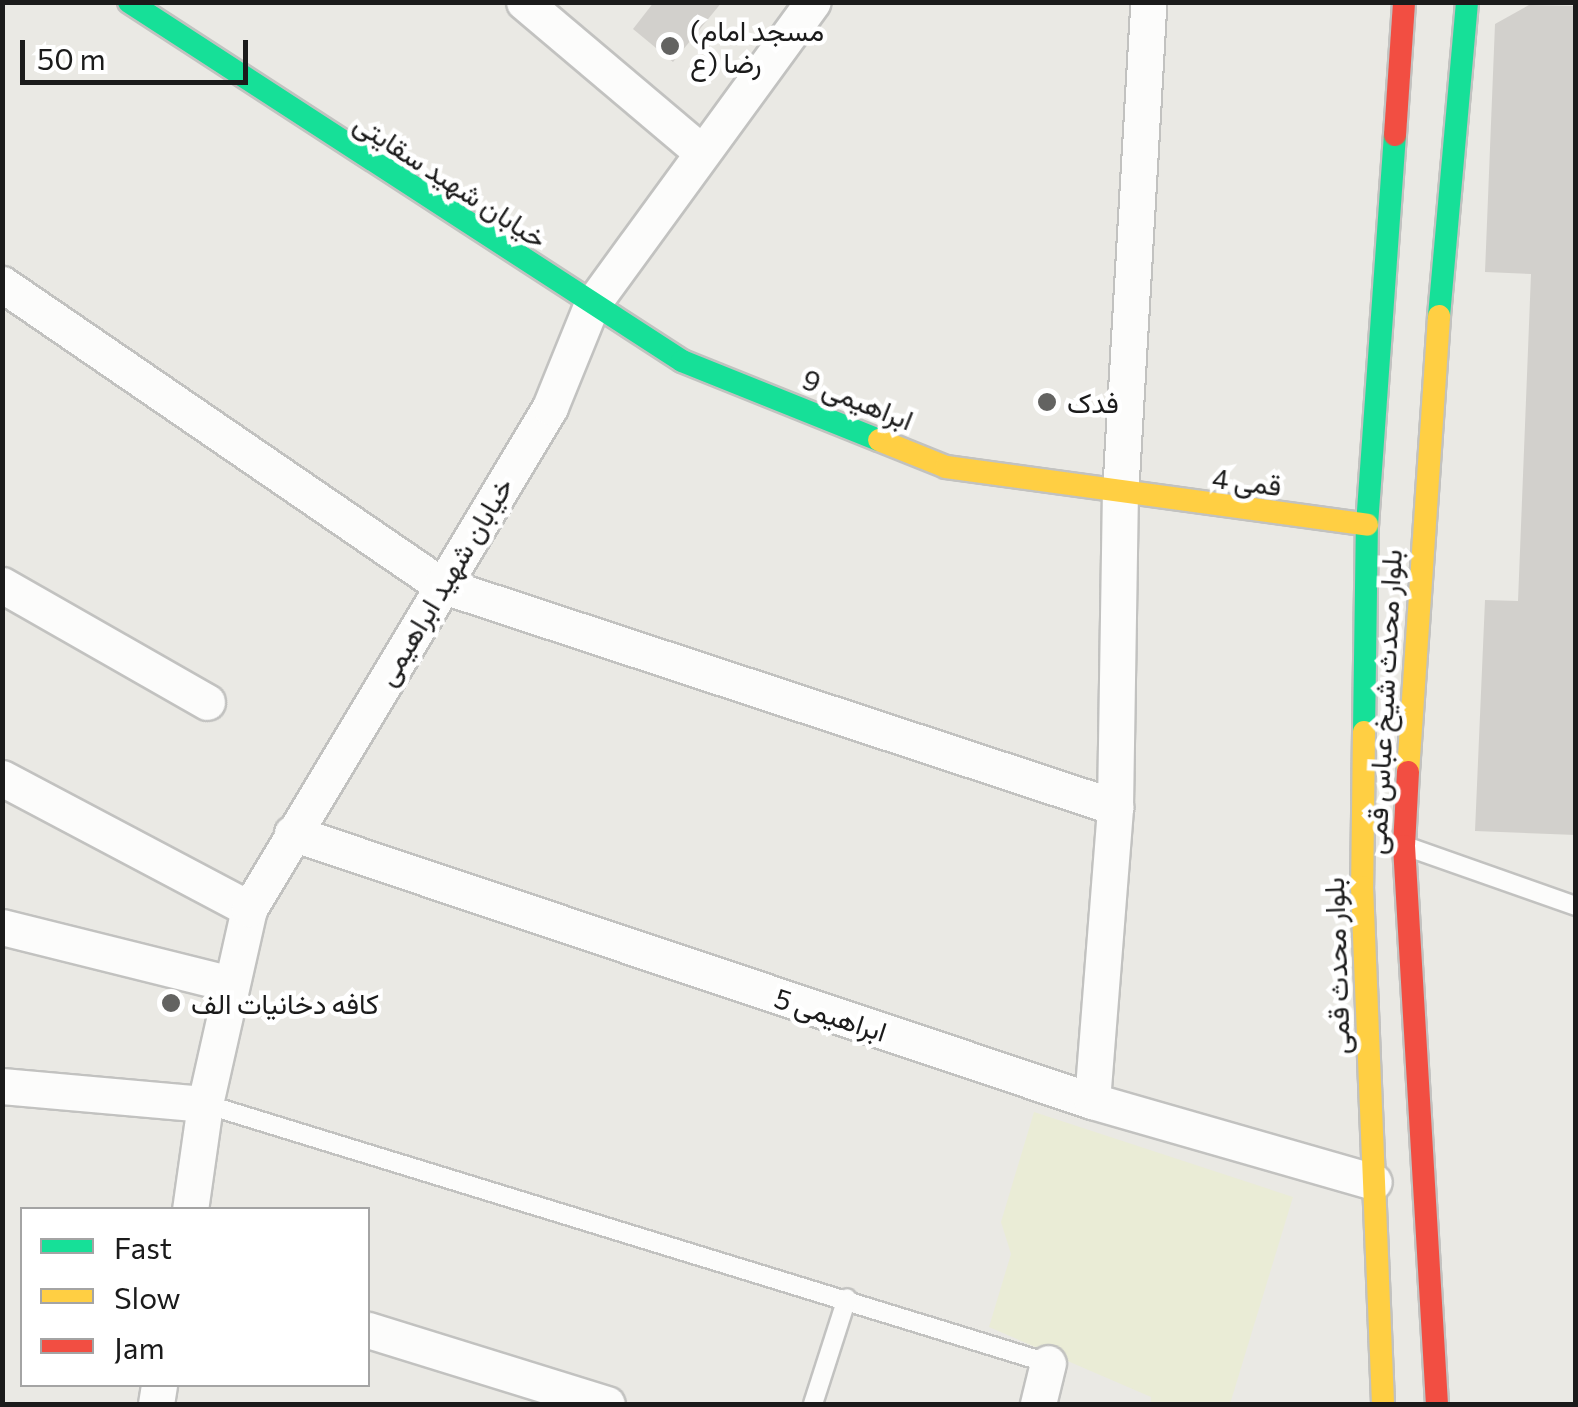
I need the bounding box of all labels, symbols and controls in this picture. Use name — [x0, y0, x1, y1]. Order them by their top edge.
place label: (مسجد امام رضا (ع — [690, 13, 824, 79]
scale bar — [25, 20, 252, 82]
marker: (مسجد امام رضا (ع — [659, 35, 681, 57]
text: 50 m — [37, 39, 106, 76]
street label: خیابان شهید سقایتی — [348, 105, 554, 255]
street label: ابراهیمی 9 — [798, 362, 918, 436]
place label: فدک — [1067, 385, 1119, 419]
marker: فدک — [1036, 391, 1058, 413]
street label: قمی 4 — [1210, 460, 1284, 502]
street label: خیابان شهید ابراهیمی — [369, 471, 519, 691]
street label: بلوار محدث شیخ عباس قمی — [1358, 548, 1408, 856]
street label: بلوار محدث قمی — [1316, 877, 1356, 1055]
street label: ابراهیمی 5 — [771, 980, 891, 1048]
place label: کافه دخانیات الف — [191, 986, 379, 1020]
marker: کافه دخانیات الف — [160, 992, 182, 1014]
legend — [20, 1207, 370, 1387]
text: Fast — [114, 1228, 172, 1265]
text: Slow — [114, 1278, 181, 1315]
text: Jam — [114, 1328, 165, 1365]

